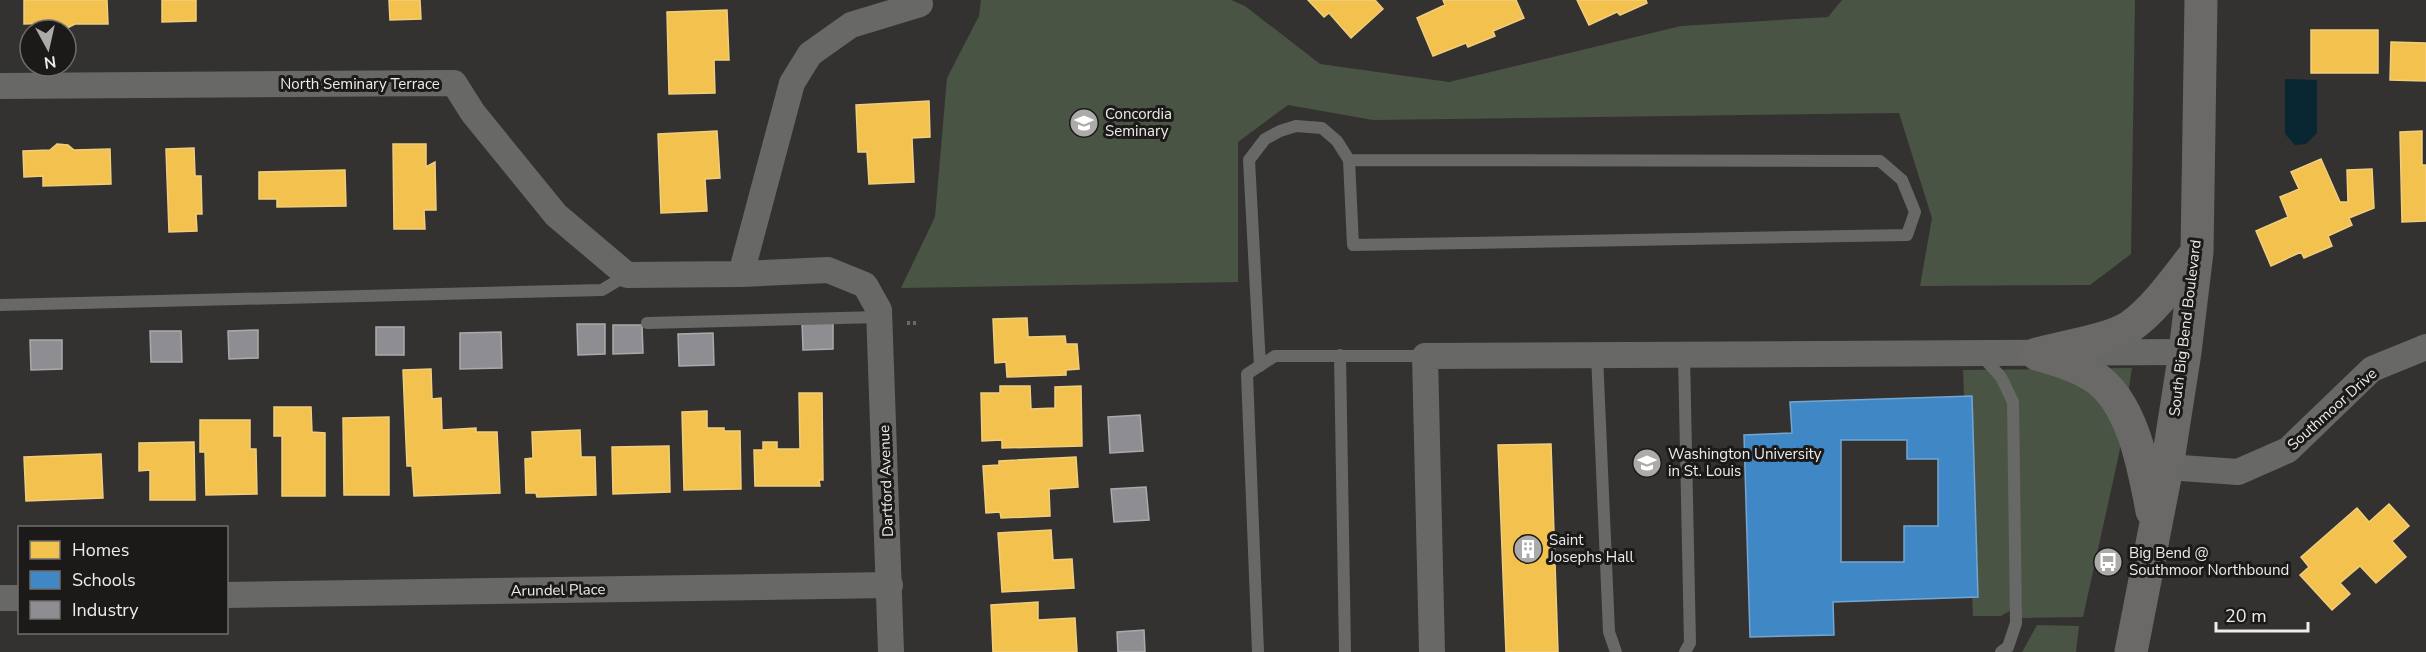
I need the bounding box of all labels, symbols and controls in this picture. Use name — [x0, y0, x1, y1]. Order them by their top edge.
north arrow — [18, 18, 78, 78]
text: N — [42, 50, 57, 74]
street label: North Seminary Terrace — [280, 74, 440, 94]
place label: Concordia Seminary — [1105, 104, 1172, 141]
school or university icon: Concordia Seminary — [1068, 107, 1100, 139]
street label: South Big Bend Boulevard — [2164, 239, 2206, 417]
street label: Southmoor Drive — [2283, 363, 2381, 455]
street label: Dartford Avenue — [874, 425, 898, 537]
place label: Washington University in St. Louis — [1668, 444, 1822, 481]
school or university icon: Washington University in St. Louis — [1631, 447, 1663, 479]
legend — [18, 526, 228, 634]
place label: Saint Josephs Hall — [1548, 530, 1635, 567]
building icon: Saint Josephs Hall — [1512, 533, 1544, 565]
text: Homes — [72, 538, 129, 562]
place label: Big Bend @ Southmoor Northbound — [2129, 543, 2289, 580]
bus stop icon: Big Bend @ Southmoor Northbound — [2092, 546, 2124, 578]
text: Schools — [72, 568, 136, 592]
street label: Arundel Place — [510, 579, 606, 601]
scale bar — [2216, 595, 2308, 633]
text: Industry — [72, 598, 139, 622]
text: 20 m — [2225, 604, 2267, 628]

